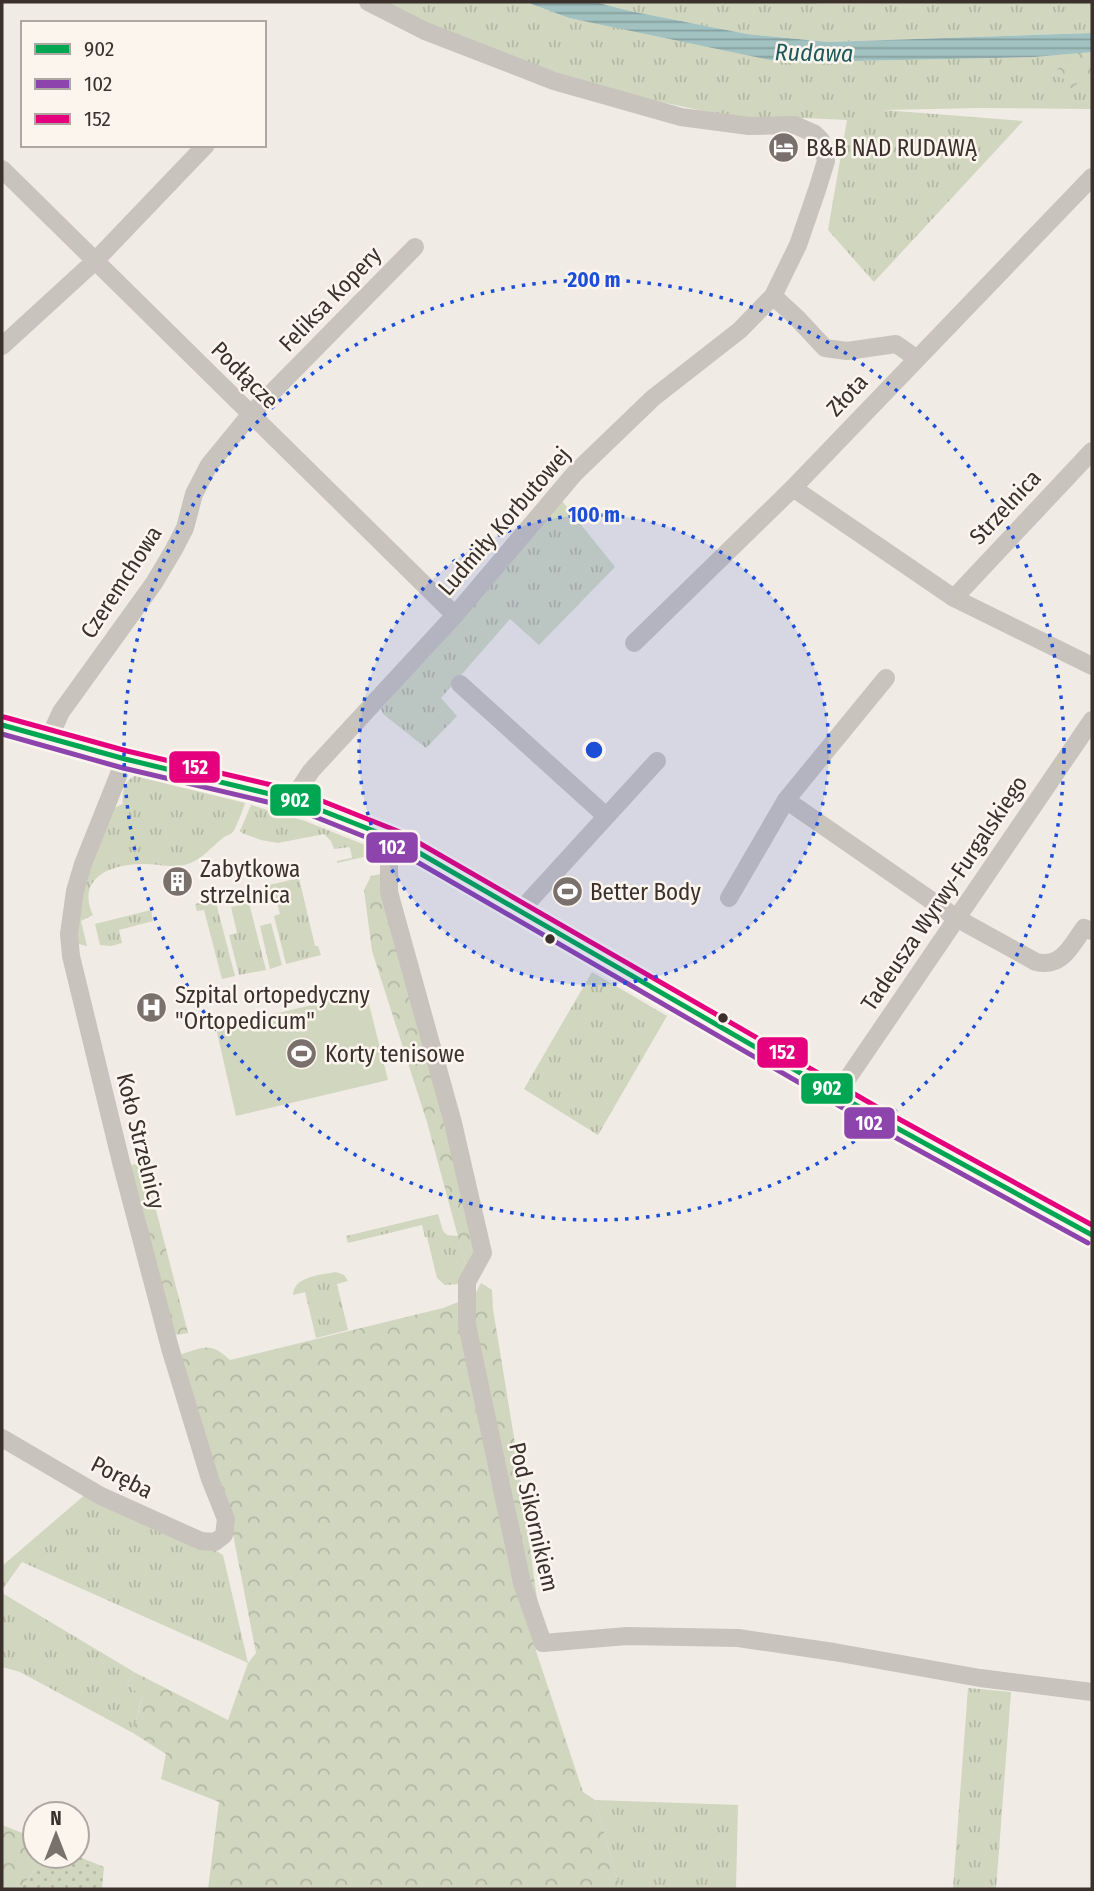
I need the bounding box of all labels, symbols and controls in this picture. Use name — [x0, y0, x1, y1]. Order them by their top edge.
legend — [21, 21, 266, 147]
text: 902 — [84, 36, 114, 62]
water label: Rudawa — [774, 38, 854, 68]
text: 102 — [84, 71, 112, 97]
text: 152 — [84, 106, 111, 132]
hotel icon: B&B NAD RUDAWĄ — [766, 131, 800, 165]
place label: B&B NAD RUDAWĄ — [806, 134, 977, 162]
street label: Feliksa Kopery — [273, 240, 388, 357]
text: 200 m — [566, 267, 621, 293]
street label: Podłącze — [206, 336, 284, 414]
street label: Złota — [821, 368, 873, 422]
street label: Ludmiły Korbutowej — [432, 441, 576, 601]
street label: Strzelnica — [963, 464, 1047, 550]
text: 100 m — [568, 502, 620, 528]
street label: Czeremchowa — [74, 521, 168, 643]
centre of rings — [582, 738, 606, 762]
line badge: 152 — [168, 750, 221, 784]
text: 152 — [182, 756, 208, 779]
street label: Tadeusza Wyrwy-Furgalskiego — [855, 770, 1033, 1016]
line badge: 902 — [269, 783, 322, 817]
text: 902 — [281, 789, 310, 812]
line badge: 102 — [365, 831, 419, 864]
text: 102 — [378, 836, 406, 859]
place label: Zabytkowa strzelnica — [200, 855, 300, 909]
building icon: Zabytkowa strzelnica — [160, 865, 194, 899]
sports icon: Better Body — [550, 875, 584, 909]
place label: Better Body — [590, 878, 701, 906]
unlabelled marker — [543, 932, 557, 946]
place label: Szpital ortopedyczny "Ortopedicum" — [175, 981, 371, 1035]
hospital icon: Szpital ortopedyczny "Ortopedicum" — [135, 991, 169, 1025]
unlabelled marker — [716, 1011, 730, 1025]
line badge: 152 — [756, 1036, 809, 1069]
sports icon: Korty tenisowe — [285, 1037, 319, 1071]
place label: Korty tenisowe — [325, 1040, 465, 1068]
text: 152 — [769, 1041, 795, 1064]
street label: Koło Strzelnicy — [111, 1070, 172, 1213]
line badge: 902 — [800, 1072, 854, 1105]
text: 902 — [813, 1077, 842, 1100]
line badge: 102 — [843, 1106, 896, 1140]
text: 102 — [855, 1112, 883, 1135]
street label: Pod Sikornikiem — [503, 1440, 565, 1594]
street label: Poręba — [86, 1450, 158, 1504]
north arrow — [21, 1800, 91, 1870]
text: N — [50, 1807, 62, 1830]

